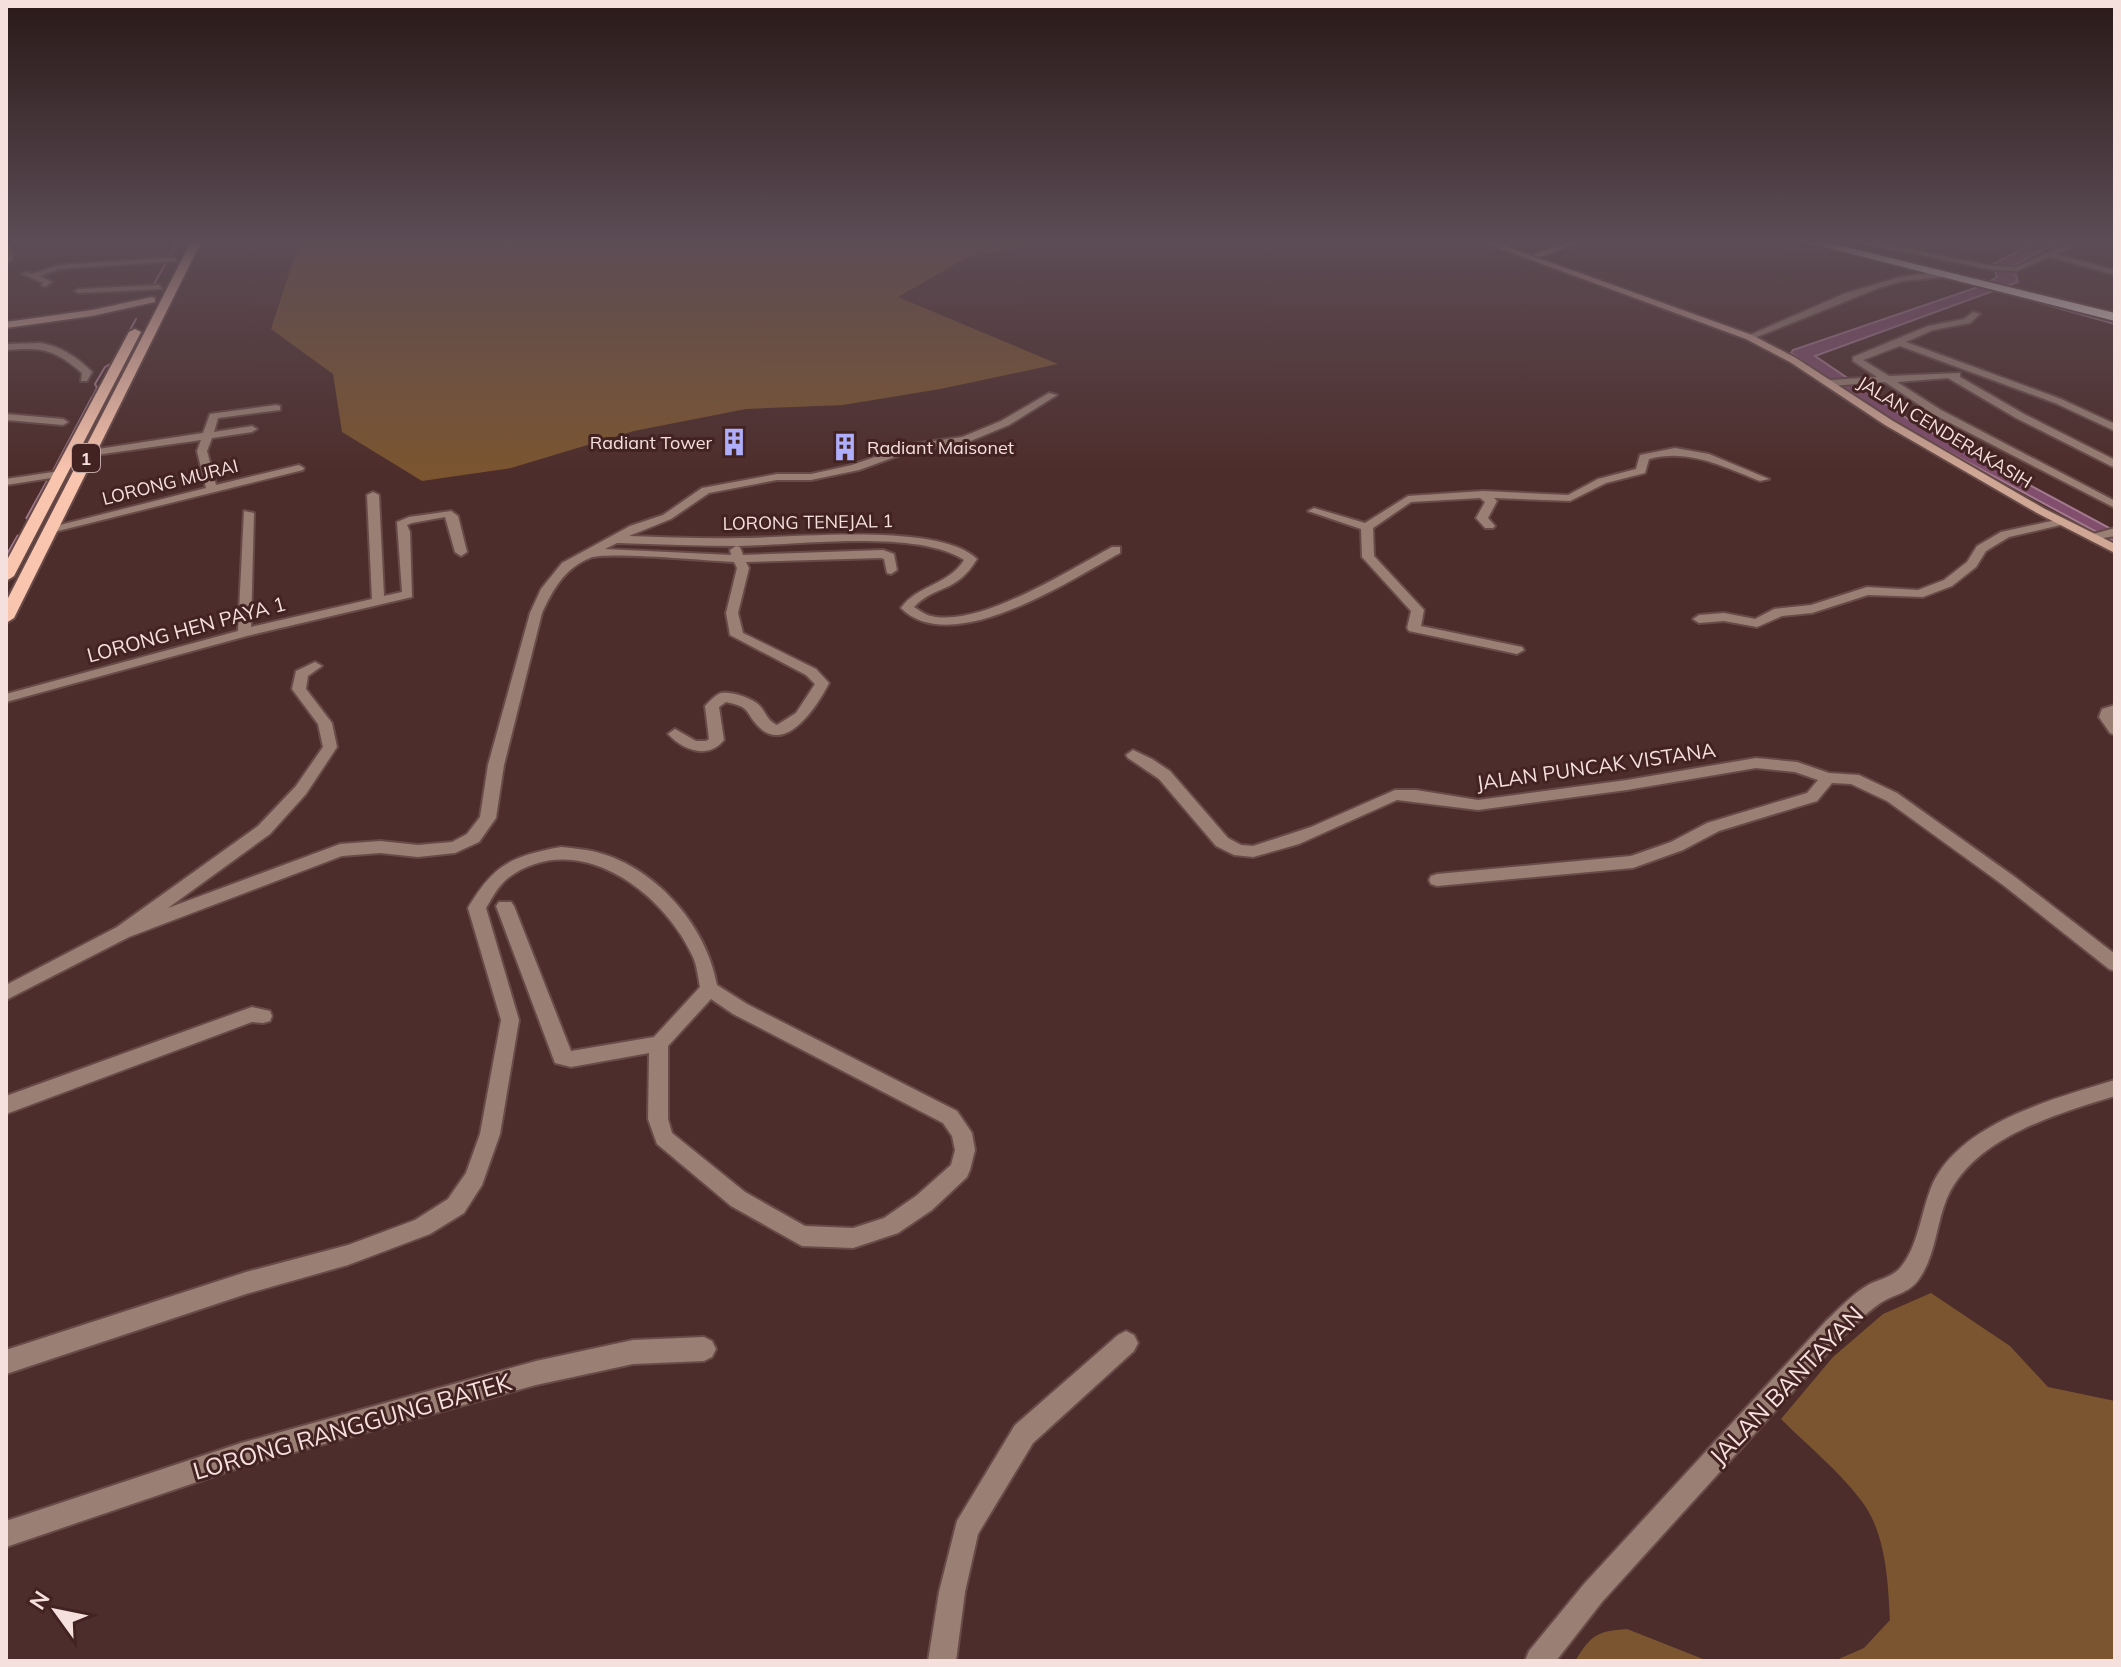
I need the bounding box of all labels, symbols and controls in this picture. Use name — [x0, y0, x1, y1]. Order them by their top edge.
street label: JALAN CENDERAKASIH — [1854, 371, 2036, 493]
building icon: Radiant Tower — [719, 427, 749, 457]
place label: Radiant Tower — [590, 431, 712, 454]
building icon: Radiant Maisonet — [830, 432, 860, 462]
place label: Radiant Maisonet — [867, 436, 1014, 459]
road number: 1 — [72, 444, 100, 472]
street label: LORONG MURAI — [100, 454, 240, 510]
street label: LORONG TENEJAL 1 — [722, 509, 894, 535]
street label: LORONG HEN PAYA 1 — [84, 590, 288, 668]
street label: JALAN PUNCAK VISTANA — [1475, 737, 1718, 795]
street label: JALAN BANTAYAN — [1703, 1299, 1869, 1471]
street label: LORONG RANGGUNG BATEK — [189, 1366, 515, 1486]
north arrow — [16, 1571, 96, 1651]
text: N — [23, 1586, 55, 1615]

